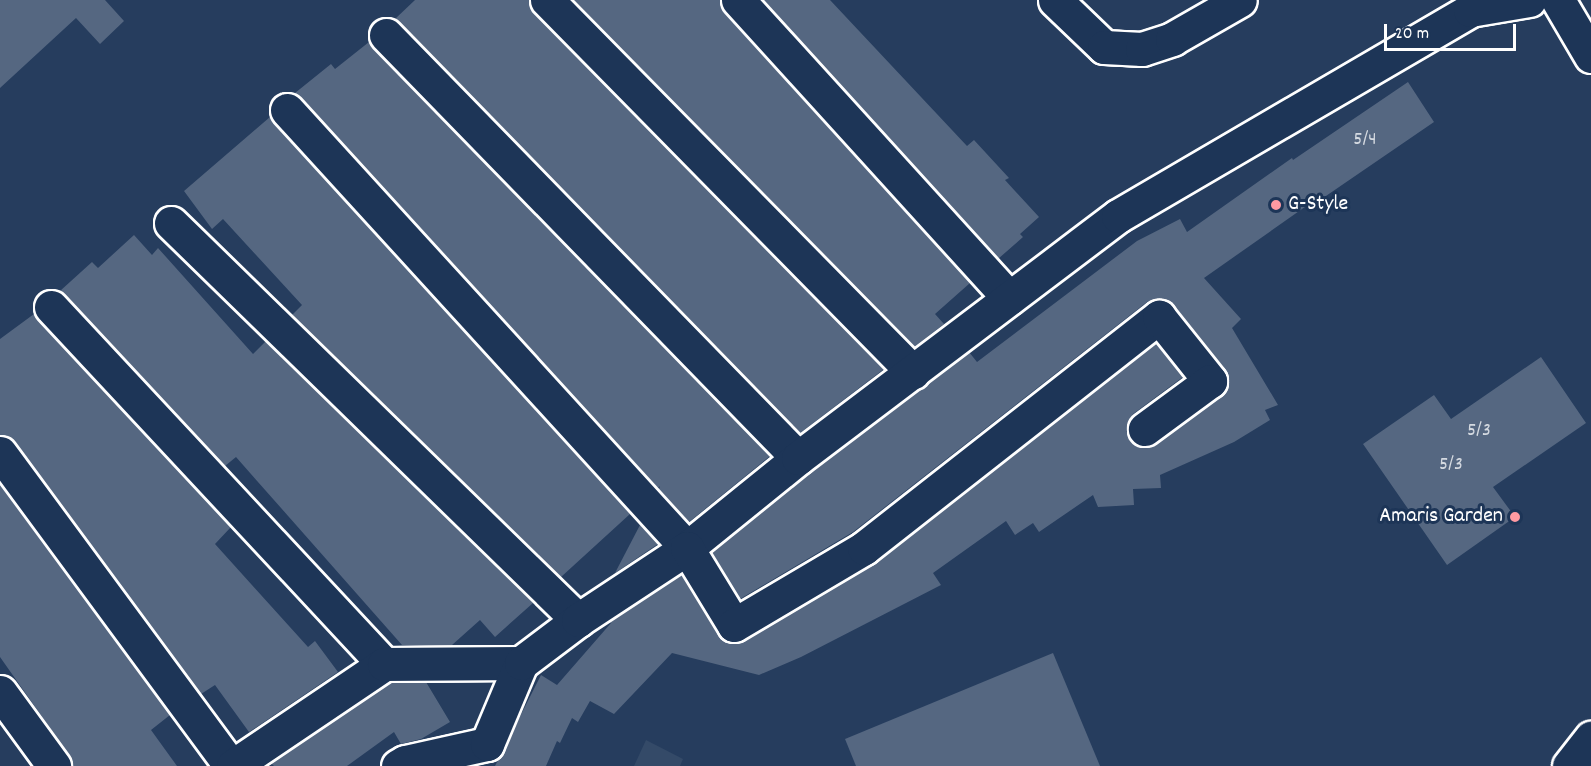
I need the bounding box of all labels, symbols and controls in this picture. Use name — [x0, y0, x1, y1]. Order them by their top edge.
scale bar — [1387, 12, 1519, 50]
text: 20 m — [1395, 22, 1429, 47]
house number: 5/4 — [1353, 128, 1377, 152]
place label: G-Style — [1288, 192, 1348, 218]
marker: G-Style — [1269, 198, 1283, 212]
house number: 5/3 — [1467, 419, 1491, 443]
house number: 5/3 — [1439, 453, 1463, 477]
place label: Amaris Garden — [1379, 504, 1503, 530]
marker: Amaris Garden — [1508, 510, 1522, 524]

